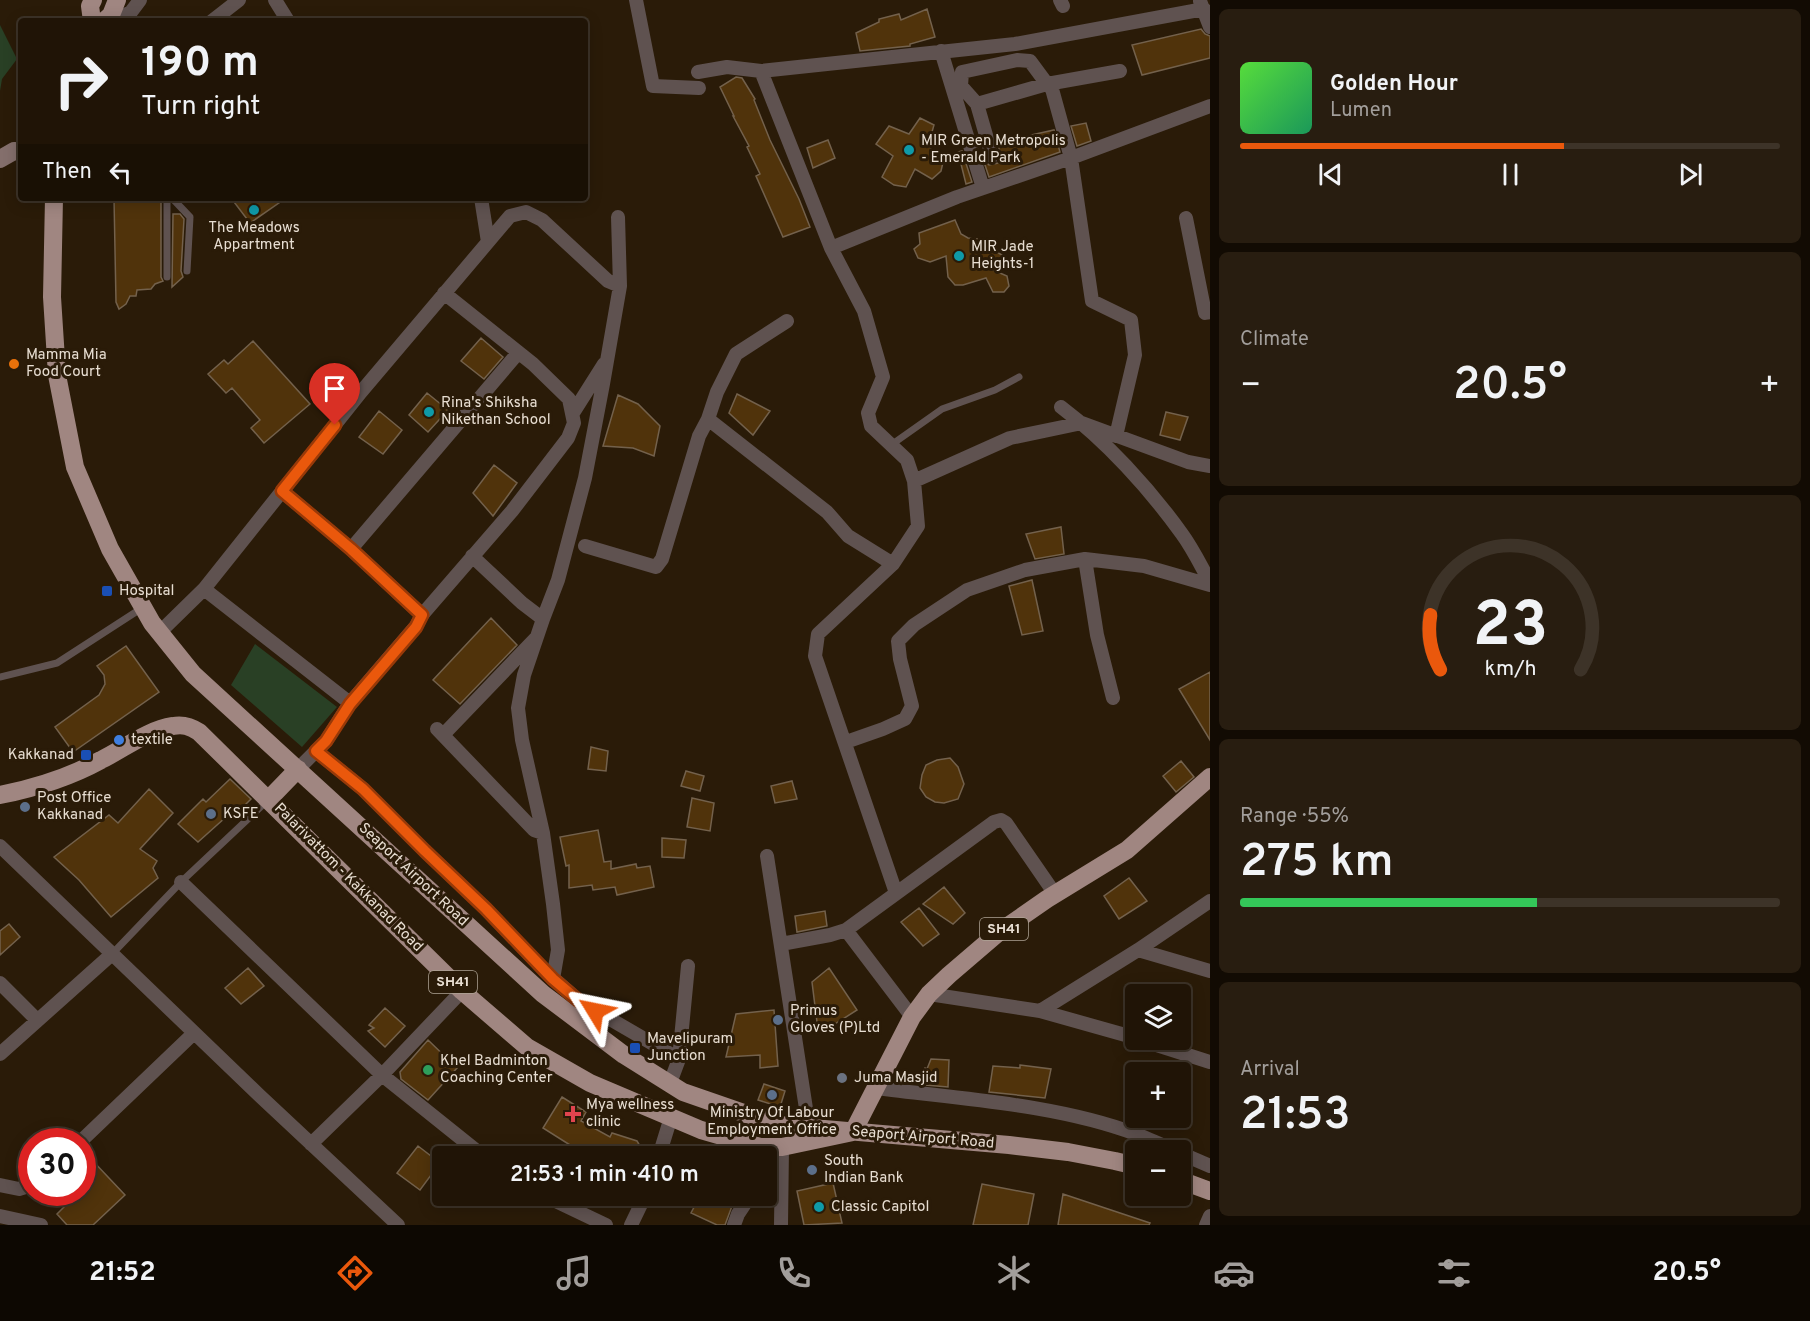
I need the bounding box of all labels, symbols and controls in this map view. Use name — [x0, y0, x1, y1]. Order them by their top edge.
text: 190 m — [141, 38, 259, 91]
icon: right — [42, 42, 120, 120]
text: Golden Hour — [1330, 71, 1458, 98]
text: Turn right — [141, 90, 260, 124]
text: Lumen — [1330, 98, 1392, 124]
place label: MIR Green Metropolis - Emerald Park — [921, 132, 1066, 168]
marker: MIR Green Metropolis - Emerald Park — [902, 143, 916, 157]
icon: left — [104, 156, 137, 189]
icon: previous — [1314, 158, 1347, 191]
icon: pause — [1494, 158, 1527, 191]
icon: next — [1674, 158, 1707, 191]
text: Then — [42, 159, 92, 186]
marker: The Meadows Appartment — [247, 203, 261, 217]
place label: The Meadows Appartment — [208, 219, 300, 255]
place label: MIR Jade Heights-1 — [971, 238, 1034, 274]
marker: MIR Jade Heights-1 — [952, 249, 966, 263]
text: Climate — [1240, 327, 1309, 353]
place label: Mamma Mia Food Court — [26, 346, 107, 382]
marker: Mamma Mia Food Court — [7, 357, 21, 371]
text: 20.5° — [1453, 358, 1567, 415]
pin — [309, 363, 360, 425]
text: − — [1240, 366, 1261, 408]
text: + — [1759, 366, 1780, 408]
icon: arrive — [318, 372, 351, 405]
place label: Rina's Shiksha Nikethan School — [441, 394, 551, 430]
marker: Rina's Shiksha Nikethan School — [422, 405, 436, 419]
place label: Hospital — [119, 582, 174, 601]
marker: Hospital — [100, 584, 114, 598]
text: 23 — [1472, 589, 1548, 668]
text: km/h — [1484, 656, 1536, 683]
place label: textile — [131, 731, 173, 750]
marker: textile — [112, 733, 126, 747]
place label: Kakkanad — [8, 746, 74, 765]
marker: Kakkanad — [79, 748, 93, 762]
place label: Post Office Kakkanad — [37, 789, 111, 825]
street label: Palarivattom - Kakkanad Road — [269, 799, 427, 957]
marker: Post Office Kakkanad — [18, 800, 32, 814]
text: Range · 55% — [1240, 804, 1349, 830]
place label: KSFE — [223, 805, 259, 824]
marker: KSFE — [204, 807, 218, 821]
street label: Seaport Airport Road — [354, 819, 472, 931]
text: 275 km — [1240, 835, 1394, 892]
road number: SH41 — [980, 918, 1028, 940]
road number: SH41 — [429, 971, 477, 993]
position arrow — [563, 979, 627, 1043]
map controls — [1125, 984, 1191, 1206]
button: layers — [1125, 984, 1191, 1050]
place label: Primus Gloves (P)Ltd — [790, 1002, 880, 1038]
marker: Primus Gloves (P)Ltd — [771, 1013, 785, 1027]
place label: Mavelipuram Junction — [647, 1030, 733, 1066]
marker: Mavelipuram Junction — [628, 1041, 642, 1055]
place label: Khel Badminton Coaching Center — [440, 1052, 553, 1088]
text: Arrival — [1240, 1057, 1300, 1083]
button: + — [1125, 1062, 1191, 1128]
marker: Khel Badminton Coaching Center — [421, 1063, 435, 1077]
place label: Juma Masjid — [854, 1069, 938, 1088]
marker: Juma Masjid — [835, 1071, 849, 1085]
marker: Ministry Of Labour Employment Office — [765, 1088, 779, 1102]
text: 21:53 — [1240, 1088, 1350, 1145]
place label: Mya wellness clinic — [586, 1096, 674, 1132]
place label: Ministry Of Labour Employment Office — [707, 1104, 837, 1140]
marker: Mya wellness clinic — [564, 1105, 582, 1123]
street label: Seaport Airport Road — [851, 1122, 995, 1154]
speed limit sign: 30 — [18, 1128, 96, 1206]
button: − — [1125, 1140, 1191, 1206]
place label: South Indian Bank — [824, 1152, 904, 1188]
text: 21:53 · 1 min · 410 m — [510, 1162, 699, 1189]
marker: South Indian Bank — [805, 1163, 819, 1177]
place label: Classic Capitol — [831, 1198, 929, 1217]
marker: Classic Capitol — [812, 1200, 826, 1214]
icon: directions — [334, 1252, 376, 1294]
icon: music — [553, 1252, 595, 1294]
icon: phone — [773, 1252, 815, 1294]
icon: climate — [993, 1252, 1035, 1294]
icon: car — [1213, 1252, 1255, 1294]
icon: filters — [1433, 1252, 1475, 1294]
text: 21:52 — [89, 1256, 156, 1290]
text: 20.5° — [1652, 1256, 1721, 1290]

